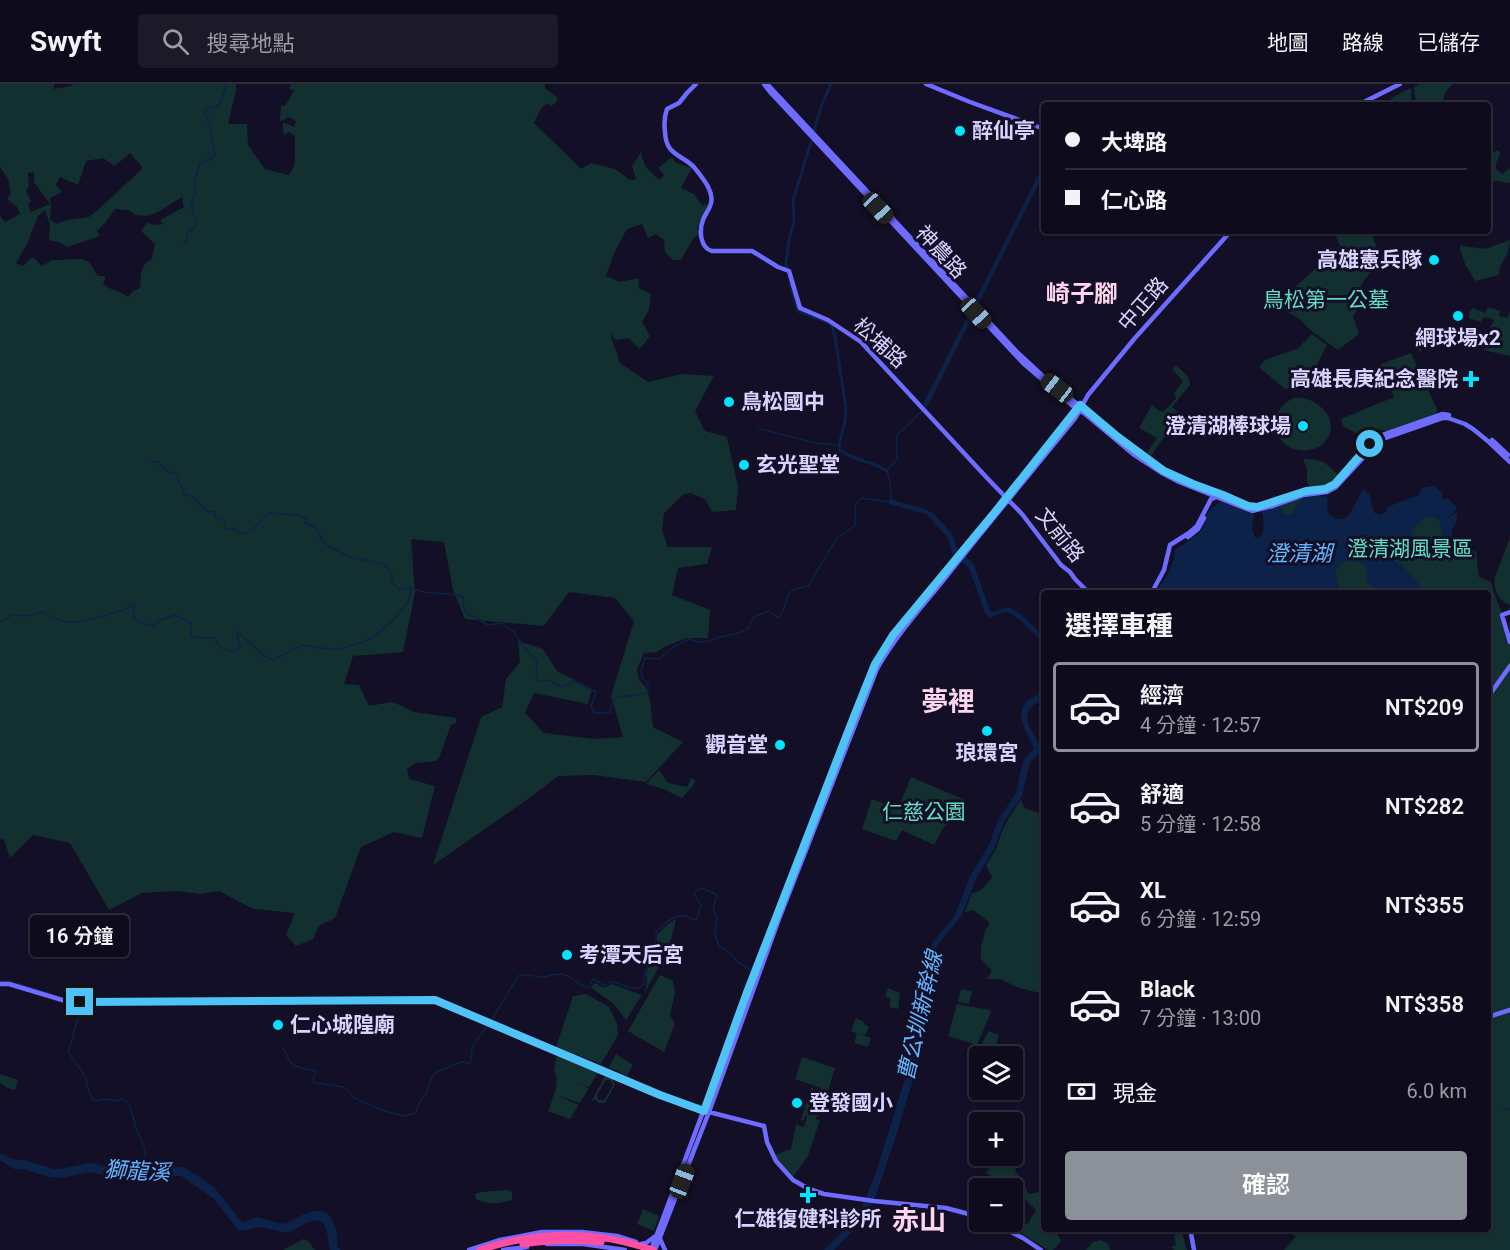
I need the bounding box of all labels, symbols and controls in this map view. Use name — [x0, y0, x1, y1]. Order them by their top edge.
search box — [138, 14, 558, 68]
text: Swyft — [30, 25, 102, 58]
icon: search — [159, 25, 192, 58]
text: 搜尋地點 — [207, 31, 295, 56]
text: 地圖 — [1267, 31, 1309, 55]
text: 路線 — [1342, 31, 1384, 55]
text: 已儲存 — [1417, 31, 1480, 55]
place label: 醉仙亭 — [972, 119, 1035, 143]
marker: 醉仙亭 — [953, 124, 967, 138]
text: 大埤路 — [1101, 130, 1167, 155]
text: 仁心路 — [1101, 188, 1167, 213]
car — [859, 189, 897, 227]
street label: 神農路 — [911, 221, 971, 283]
place label: 高雄憲兵隊 — [1317, 248, 1423, 272]
marker: 高雄憲兵隊 — [1427, 253, 1441, 267]
street label: 中正路 — [1113, 272, 1173, 336]
district label: 崎子腳 — [1046, 280, 1118, 308]
park label: 鳥松第一公墓 — [1263, 288, 1389, 312]
car — [957, 294, 995, 332]
marker: 網球場x2 — [1451, 309, 1465, 323]
street label: 松埔路 — [849, 313, 911, 373]
place label: 網球場x2 — [1415, 326, 1501, 350]
place label: 高雄長庚紀念醫院 — [1290, 367, 1458, 391]
car — [1037, 370, 1077, 406]
marker: 高雄長庚紀念醫院 — [1462, 370, 1480, 388]
place label: 鳥松國中 — [741, 390, 825, 414]
marker: 鳥松國中 — [722, 395, 736, 409]
place label: 澄清湖棒球場 — [1165, 414, 1291, 438]
marker: 澄清湖棒球場 — [1296, 419, 1310, 433]
route start — [1356, 430, 1383, 457]
place label: 玄光聖堂 — [756, 453, 840, 477]
marker: 玄光聖堂 — [737, 458, 751, 472]
street label: 文前路 — [1031, 503, 1089, 567]
park label: 澄清湖風景區 — [1347, 537, 1473, 561]
water label: 澄清湖 — [1266, 541, 1335, 566]
text: 選擇車種 — [1065, 610, 1173, 642]
icon: car — [1068, 680, 1122, 734]
text: 經濟 — [1140, 683, 1184, 708]
district label: 夢裡 — [921, 686, 975, 718]
text: NT$209 — [1385, 695, 1464, 720]
text: 4 分鐘 · 12:57 — [1140, 713, 1261, 737]
marker: 琅環宮 — [980, 724, 994, 738]
place label: 觀音堂 — [705, 733, 768, 757]
marker: 觀音堂 — [773, 738, 787, 752]
place label: 琅環宮 — [956, 741, 1019, 765]
icon: car — [1068, 779, 1122, 833]
text: 舒適 — [1140, 782, 1184, 807]
text: NT$282 — [1385, 794, 1464, 819]
park label: 仁慈公園 — [882, 800, 966, 824]
text: 5 分鐘 · 12:58 — [1140, 812, 1261, 836]
icon: car — [1068, 878, 1122, 932]
text: XL — [1140, 878, 1166, 903]
text: NT$355 — [1385, 893, 1464, 918]
text: 6 分鐘 · 12:59 — [1140, 907, 1261, 931]
callout: 16 分鐘 — [31, 915, 130, 957]
text: 16 分鐘 — [46, 924, 113, 948]
place label: 考潭天后宮 — [579, 943, 684, 967]
water label: 曹公圳新幹線 — [893, 946, 948, 1083]
marker: 考潭天后宮 — [560, 948, 574, 962]
icon: car — [1068, 977, 1122, 1031]
text: Black — [1140, 977, 1195, 1002]
route end — [66, 988, 93, 1015]
text: NT$358 — [1385, 992, 1464, 1017]
text: 7 分鐘 · 13:00 — [1140, 1006, 1261, 1030]
place label: 仁心城隍廟 — [290, 1013, 395, 1037]
marker: 仁心城隍廟 — [271, 1018, 285, 1032]
map controls — [969, 1046, 1023, 1232]
button: layers — [969, 1046, 1023, 1100]
icon: cash — [1065, 1075, 1098, 1108]
text: 6.0 km — [1407, 1079, 1467, 1103]
text: 現金 — [1113, 1081, 1157, 1106]
place label: 登發國小 — [809, 1091, 893, 1115]
marker: 登發國小 — [790, 1096, 804, 1110]
button: + — [969, 1112, 1023, 1166]
button: 確認 — [1065, 1151, 1467, 1220]
water label: 獅龍溪 — [103, 1157, 174, 1185]
car — [667, 1161, 697, 1201]
button: − — [969, 1178, 1023, 1232]
marker: 仁雄復健科診所 — [799, 1186, 817, 1204]
district label: 赤山 — [892, 1205, 946, 1237]
place label: 仁雄復健科診所 — [735, 1207, 882, 1231]

